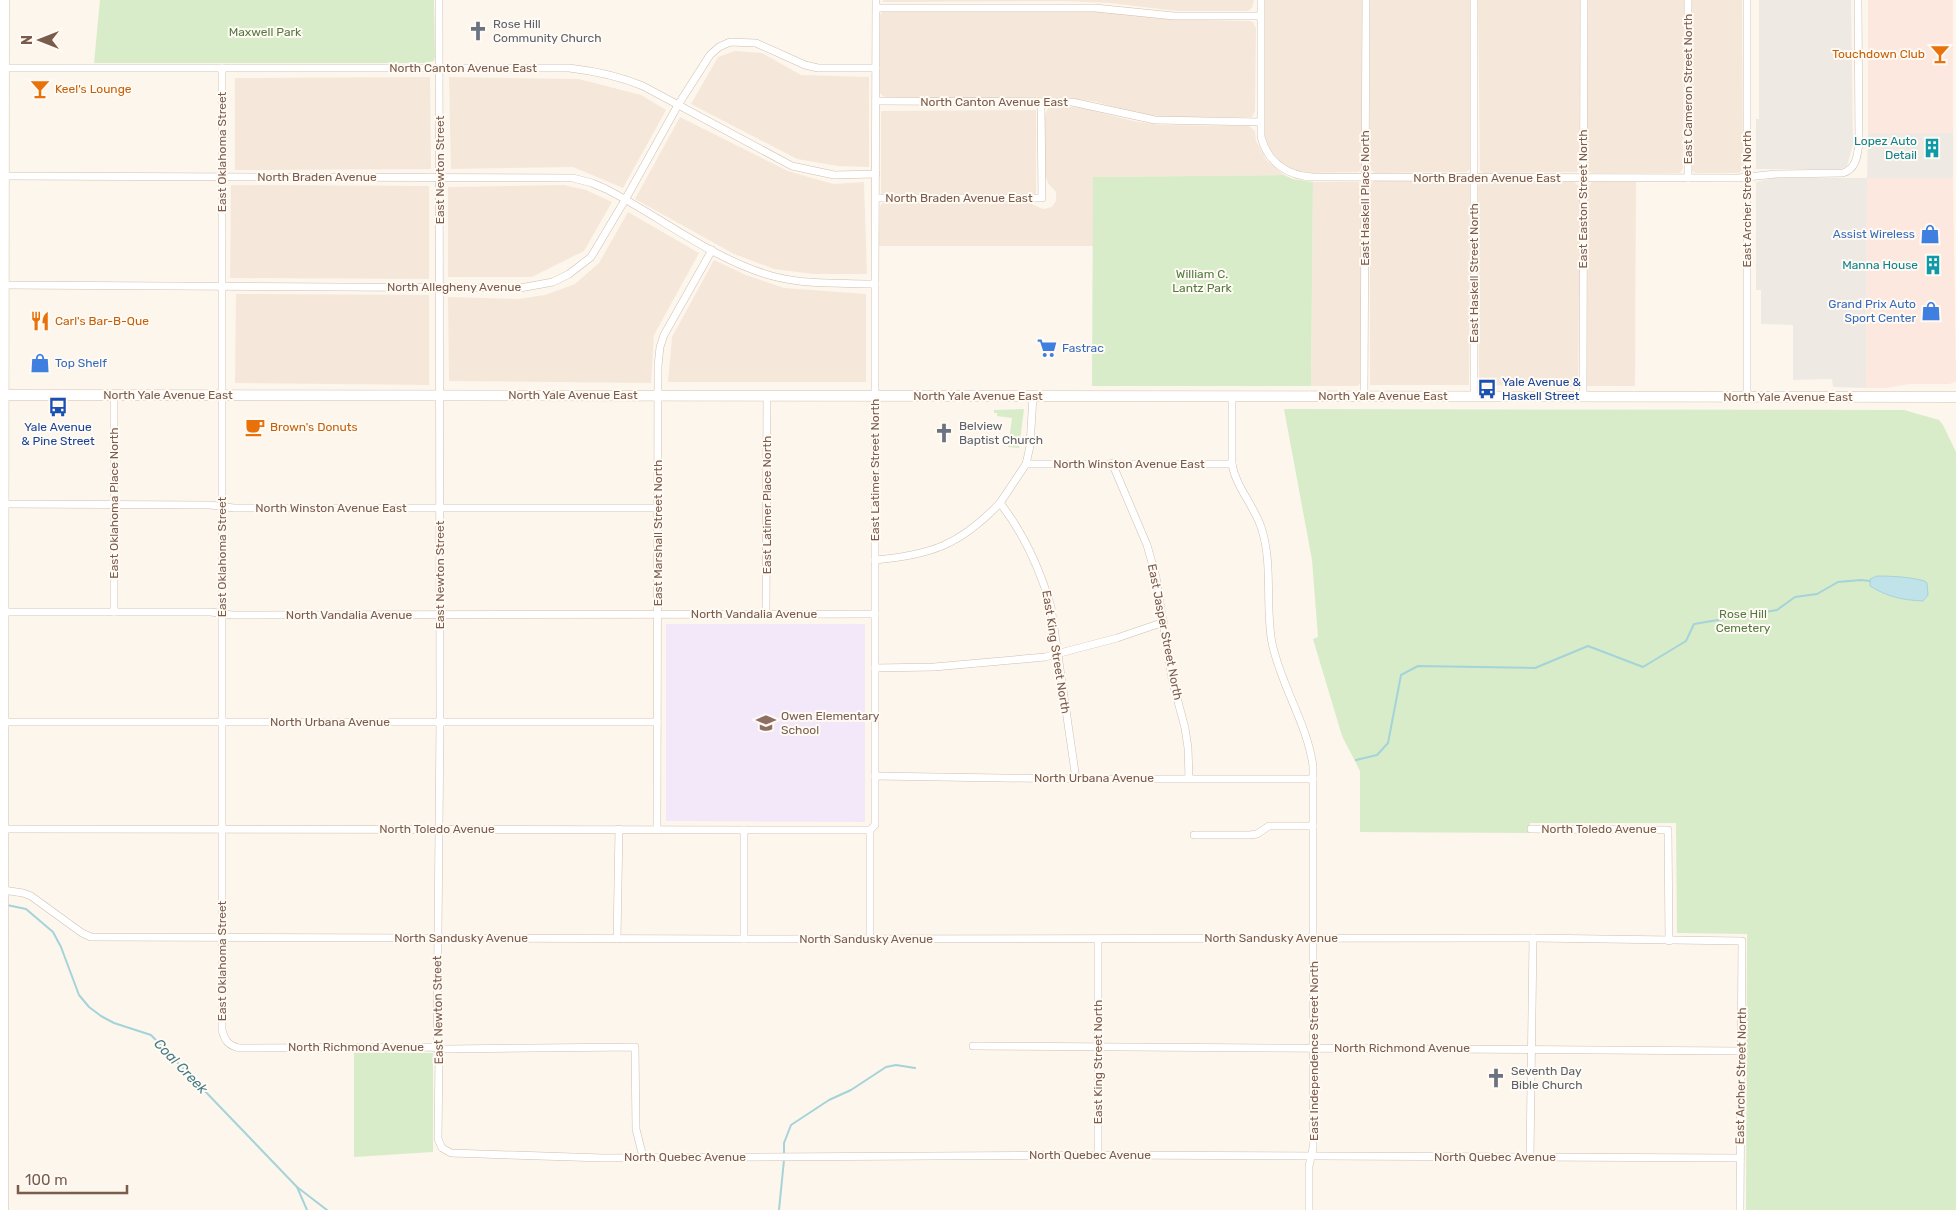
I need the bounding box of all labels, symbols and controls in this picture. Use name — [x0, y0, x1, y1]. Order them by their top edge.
street label: East Cameron Street North — [1681, 14, 1695, 164]
north arrow — [15, 15, 65, 65]
place label: Rose Hill Community Church — [493, 17, 601, 45]
church icon: Rose Hill Community Church — [467, 20, 489, 42]
park label: Maxwell Park — [229, 25, 302, 39]
text: N — [19, 35, 36, 45]
bar icon: Touchdown Club — [1929, 43, 1951, 65]
place label: Touchdown Club — [1832, 47, 1925, 61]
street label: North Canton Avenue East — [389, 61, 537, 75]
bar icon: Keel's Lounge — [29, 78, 51, 100]
place label: Keel's Lounge — [55, 82, 132, 96]
street label: East Oklahoma Street — [215, 91, 229, 212]
street label: North Canton Avenue East — [920, 95, 1068, 109]
street label: East Newton Street — [433, 115, 447, 224]
street label: East Haskell Place North — [1358, 130, 1372, 266]
street label: East Easton Street North — [1576, 130, 1590, 268]
street label: East Archer Street North — [1740, 130, 1754, 268]
place label: Lopez Auto Detail — [1854, 134, 1917, 162]
building icon: Lopez Auto Detail — [1921, 137, 1943, 159]
street label: North Braden Avenue — [257, 170, 377, 184]
street label: North Braden Avenue East — [1413, 171, 1561, 185]
street label: North Braden Avenue East — [885, 191, 1033, 205]
street label: East Haskell Street North — [1467, 203, 1481, 343]
shop icon: Assist Wireless — [1919, 223, 1941, 245]
place label: Assist Wireless — [1833, 227, 1915, 241]
building icon: Manna House — [1922, 254, 1944, 276]
place label: Manna House — [1842, 258, 1918, 272]
park label: William C. Lantz Park — [1172, 267, 1232, 295]
street label: North Allegheny Avenue — [387, 280, 521, 294]
place label: Grand Prix Auto Sport Center — [1828, 297, 1916, 325]
shop icon: Grand Prix Auto Sport Center — [1920, 300, 1942, 322]
restaurant icon: Carl's Bar-B-Que — [29, 310, 51, 332]
place label: Carl's Bar-B-Que — [55, 314, 149, 328]
supermarket icon: Fastrac — [1036, 337, 1058, 359]
place label: Fastrac — [1062, 341, 1104, 355]
shop icon: Top Shelf — [29, 352, 51, 374]
place label: Top Shelf — [55, 356, 107, 370]
place label: Yale Avenue & Haskell Street — [1502, 375, 1581, 403]
bus stop icon: Yale Avenue & Haskell Street — [1476, 378, 1498, 400]
street label: North Yale Avenue East — [103, 388, 233, 402]
street label: North Yale Avenue East — [508, 388, 638, 402]
street label: North Yale Avenue East — [913, 389, 1043, 403]
street label: North Yale Avenue East — [1318, 389, 1448, 403]
street label: North Yale Avenue East — [1723, 390, 1853, 404]
bus stop icon: Yale Avenue & Pine Street — [47, 396, 69, 418]
street label: East Latimer Street North — [868, 399, 882, 541]
cafe icon: Brown's Donuts — [244, 416, 266, 438]
place label: Belview Baptist Church — [959, 419, 1043, 447]
place label: Yale Avenue & Pine Street — [21, 420, 95, 448]
place label: Brown's Donuts — [270, 420, 358, 434]
church icon: Belview Baptist Church — [933, 422, 955, 444]
street label: East Oklahoma Place North — [107, 427, 121, 579]
street label: East Latimer Place North — [760, 436, 774, 574]
street label: North Winston Avenue East — [1053, 457, 1205, 471]
street label: East Marshall Street North — [651, 460, 665, 606]
street label: East Oklahoma Street — [215, 496, 229, 617]
street label: North Winston Avenue East — [255, 501, 407, 515]
street label: East Newton Street — [433, 520, 447, 629]
street label: East Jasper Street North — [1145, 563, 1185, 701]
street label: East King Street North — [1039, 589, 1073, 715]
street label: North Vandalia Avenue — [691, 607, 817, 621]
park label: Rose Hill Cemetery — [1716, 607, 1771, 635]
street label: North Vandalia Avenue — [286, 608, 412, 622]
place label: Owen Elementary School — [781, 709, 880, 737]
school or university icon: Owen Elementary School — [755, 712, 777, 734]
street label: North Urbana Avenue — [270, 715, 390, 729]
street label: North Urbana Avenue — [1034, 771, 1154, 785]
street label: North Toledo Avenue — [379, 822, 495, 836]
street label: North Toledo Avenue — [1541, 822, 1657, 836]
street label: East Oklahoma Street — [215, 900, 229, 1021]
street label: North Sandusky Avenue — [394, 931, 528, 945]
street label: North Sandusky Avenue — [1204, 931, 1338, 945]
street label: North Sandusky Avenue — [799, 932, 933, 946]
street label: East Newton Street — [430, 955, 446, 1064]
street label: East Independence Street North — [1307, 961, 1321, 1141]
street label: East King Street North — [1091, 1000, 1105, 1124]
street label: East Archer Street North — [1733, 1007, 1749, 1145]
water label: Coal Creek — [150, 1035, 212, 1098]
street label: North Richmond Avenue — [288, 1040, 424, 1054]
street label: North Richmond Avenue — [1334, 1041, 1470, 1055]
place label: Seventh Day Bible Church — [1511, 1064, 1583, 1092]
church icon: Seventh Day Bible Church — [1485, 1067, 1507, 1089]
street label: North Quebec Avenue — [1029, 1148, 1151, 1162]
street label: North Quebec Avenue — [624, 1150, 746, 1164]
street label: North Quebec Avenue — [1434, 1150, 1556, 1164]
scale bar — [18, 1162, 126, 1194]
text: 100 m — [25, 1171, 67, 1189]

